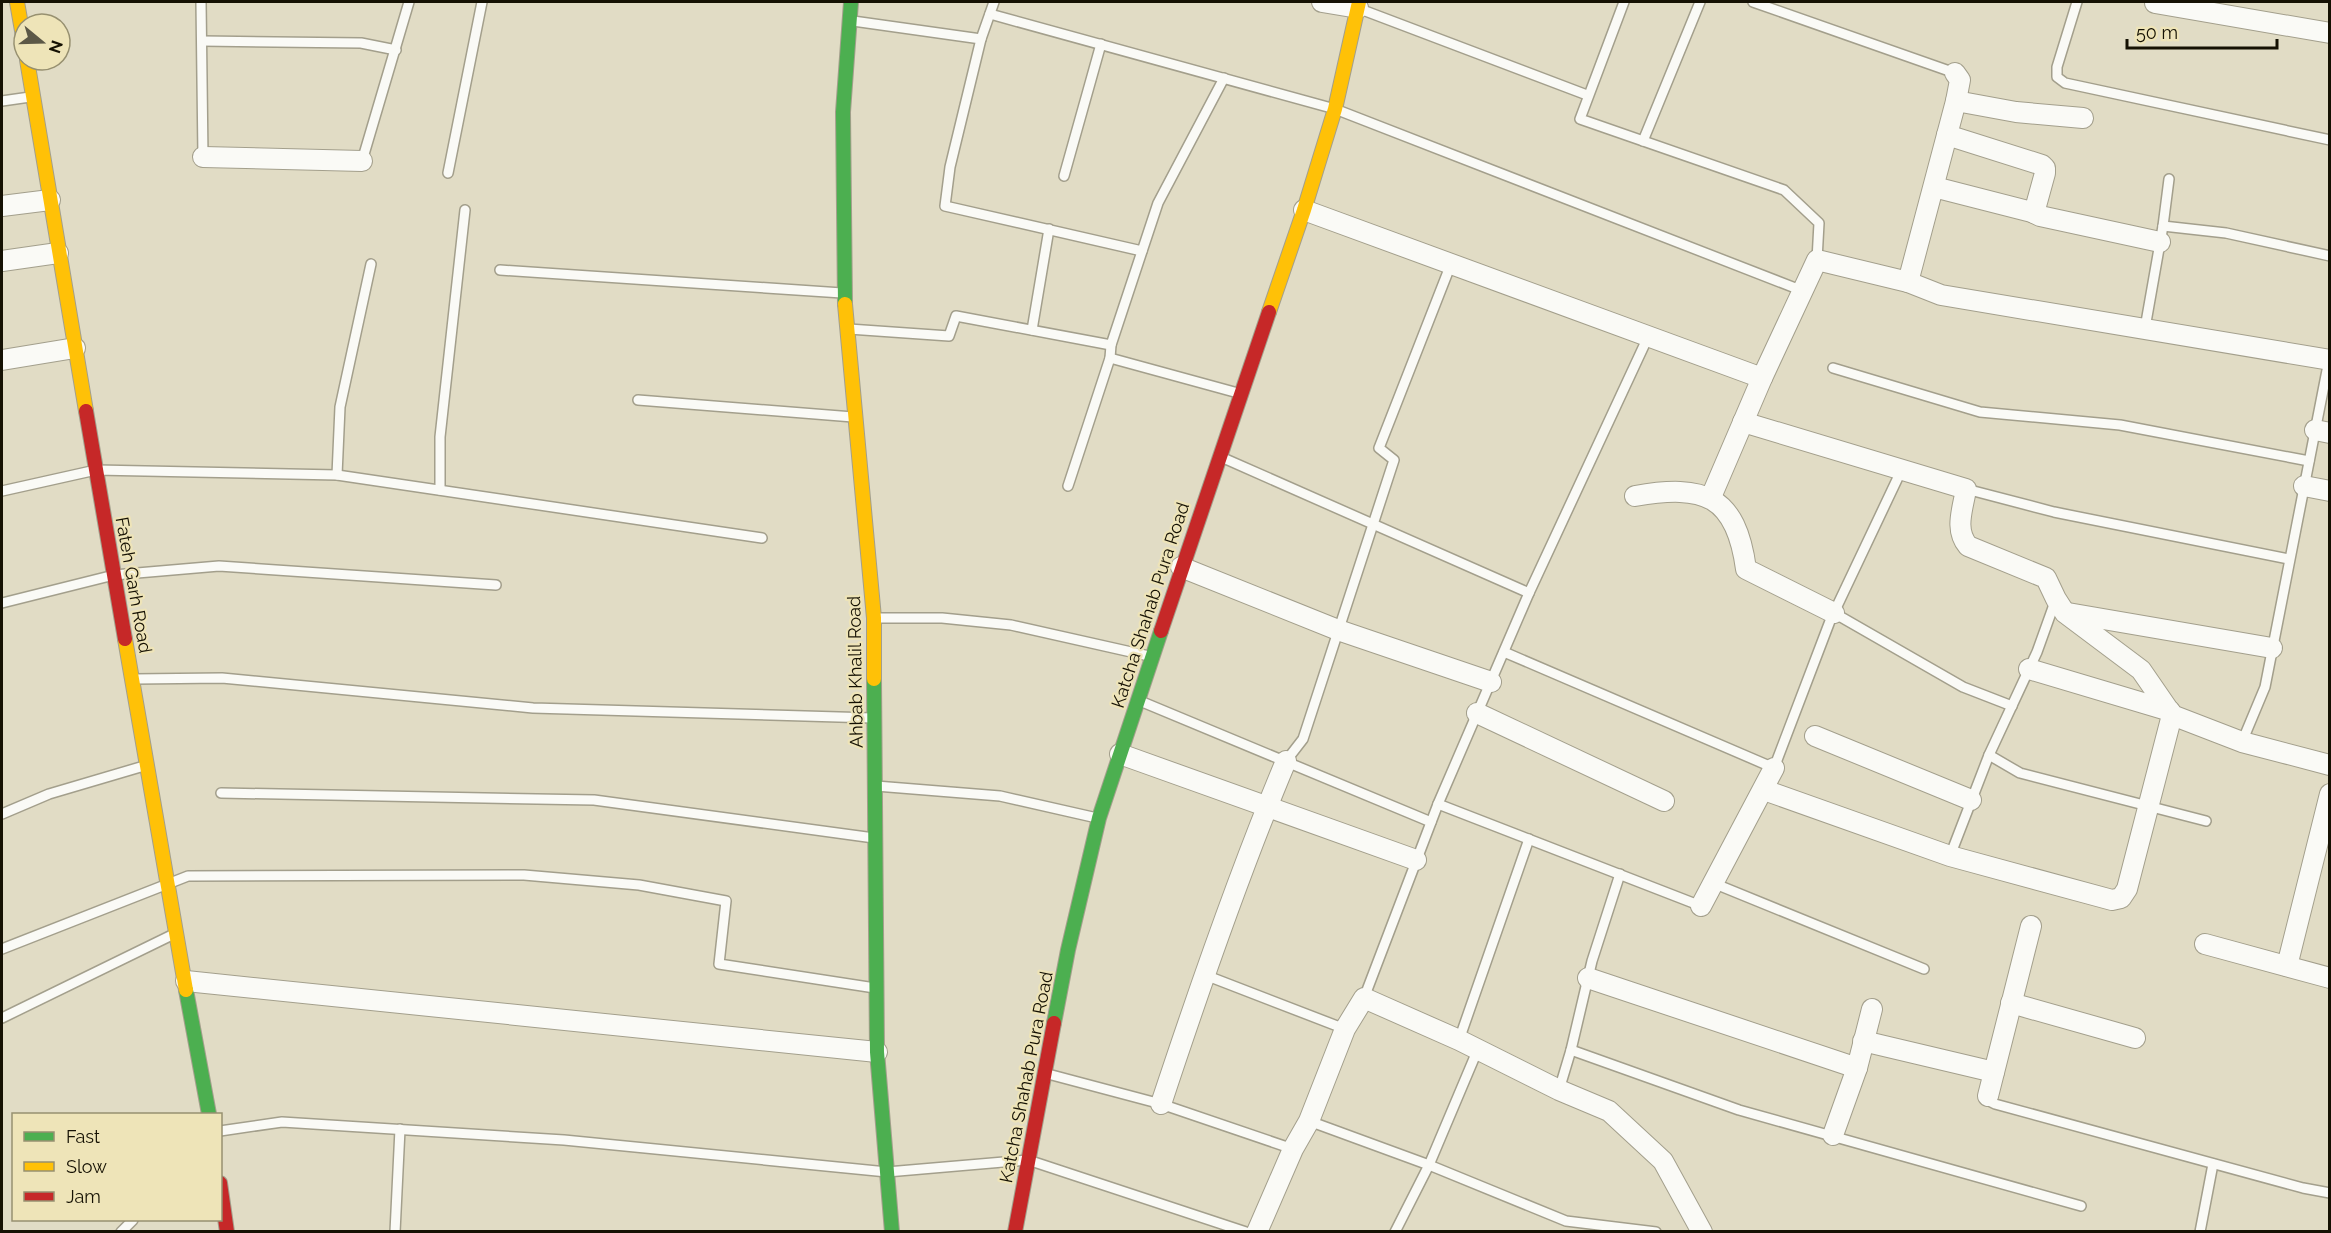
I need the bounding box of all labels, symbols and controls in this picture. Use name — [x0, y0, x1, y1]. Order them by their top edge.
north arrow — [12, 12, 72, 72]
scale bar — [2127, 12, 2277, 50]
text: 50 m — [2136, 22, 2178, 43]
text: N — [45, 38, 67, 56]
street label: Katcha Shahab Pura Road — [1107, 500, 1193, 710]
street label: Fateh Garh Road — [112, 515, 156, 655]
street label: Ahbab Khalil Road — [843, 596, 867, 748]
street label: Katcha Shahab Pura Road — [995, 970, 1057, 1184]
legend — [12, 1113, 222, 1221]
text: Fast — [66, 1126, 100, 1147]
text: Slow — [66, 1156, 107, 1177]
text: Jam — [66, 1186, 101, 1207]

